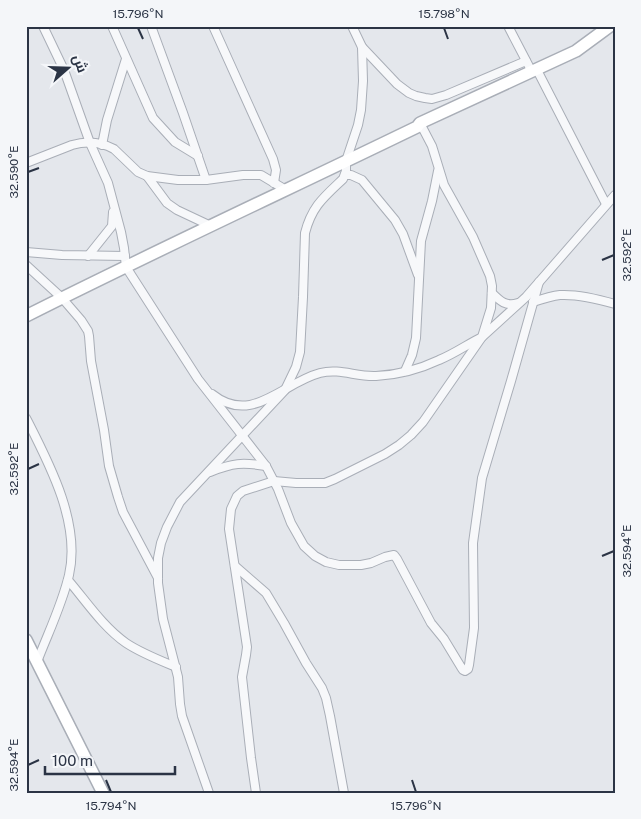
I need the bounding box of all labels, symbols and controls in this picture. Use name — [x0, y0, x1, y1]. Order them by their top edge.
text: 15.796°N — [112, 7, 164, 21]
text: 15.798°N — [418, 7, 470, 21]
north arrow — [42, 42, 92, 92]
text: ش — [69, 52, 91, 75]
text: 32.590°E — [7, 146, 21, 198]
text: 32.592°E — [620, 229, 634, 281]
text: 32.592°E — [7, 443, 21, 495]
text: 32.594°E — [620, 524, 634, 578]
text: 32.594°E — [7, 738, 21, 792]
scale bar — [45, 744, 175, 776]
text: 100 m — [52, 752, 93, 769]
text: 15.794°N — [85, 799, 137, 813]
text: 15.796°N — [390, 799, 442, 813]

